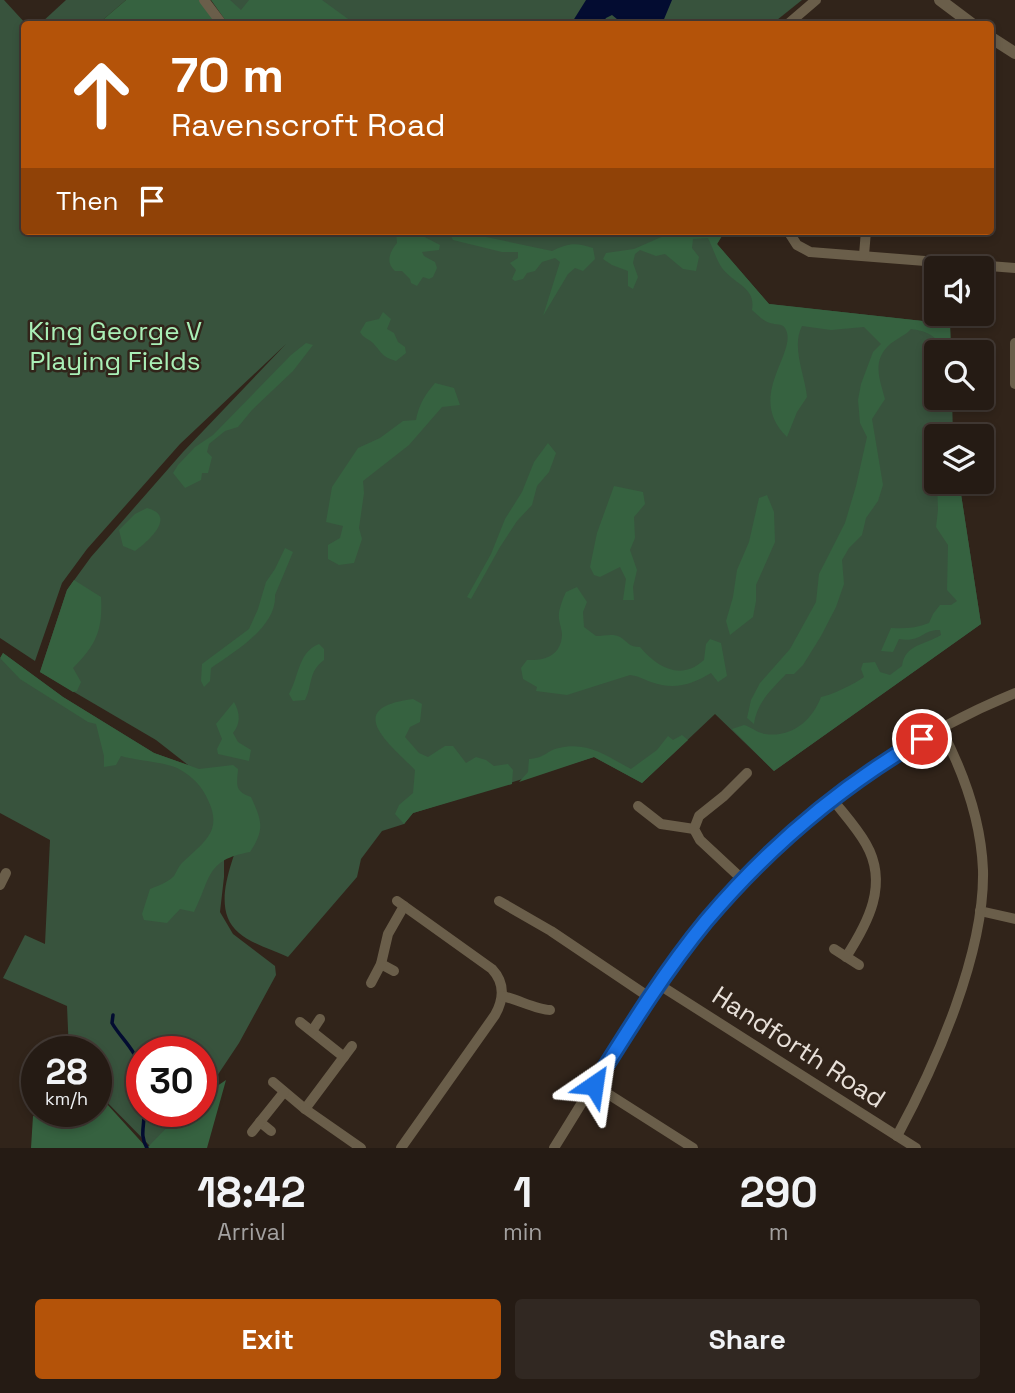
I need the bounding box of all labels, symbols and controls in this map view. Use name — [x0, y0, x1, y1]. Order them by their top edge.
text: 70 m — [171, 44, 284, 106]
icon: ahead — [56, 49, 147, 140]
text: Ravenscroft Road — [171, 105, 446, 145]
icon: arrive — [133, 182, 171, 220]
text: Then — [56, 184, 119, 218]
map controls — [924, 256, 994, 494]
button: sound — [924, 256, 994, 326]
park label: King George V Playing Fields — [28, 314, 202, 378]
button: search — [924, 340, 994, 410]
button: layers — [924, 424, 994, 494]
pin — [892, 709, 952, 769]
icon: arrive — [903, 720, 941, 758]
street label: Handforth Road — [706, 978, 892, 1116]
speed limit sign: 30 — [126, 1036, 217, 1127]
position arrow — [557, 1048, 631, 1122]
text: 28 — [46, 1050, 87, 1094]
text: km/h — [45, 1087, 88, 1110]
text: 18:42 — [197, 1166, 306, 1219]
text: 1 — [513, 1166, 532, 1219]
text: 290 — [740, 1166, 818, 1219]
text: Arrival — [217, 1217, 286, 1247]
text: min — [503, 1217, 542, 1247]
text: m — [769, 1217, 789, 1247]
button: Exit — [35, 1299, 501, 1379]
button: Share — [515, 1299, 980, 1379]

